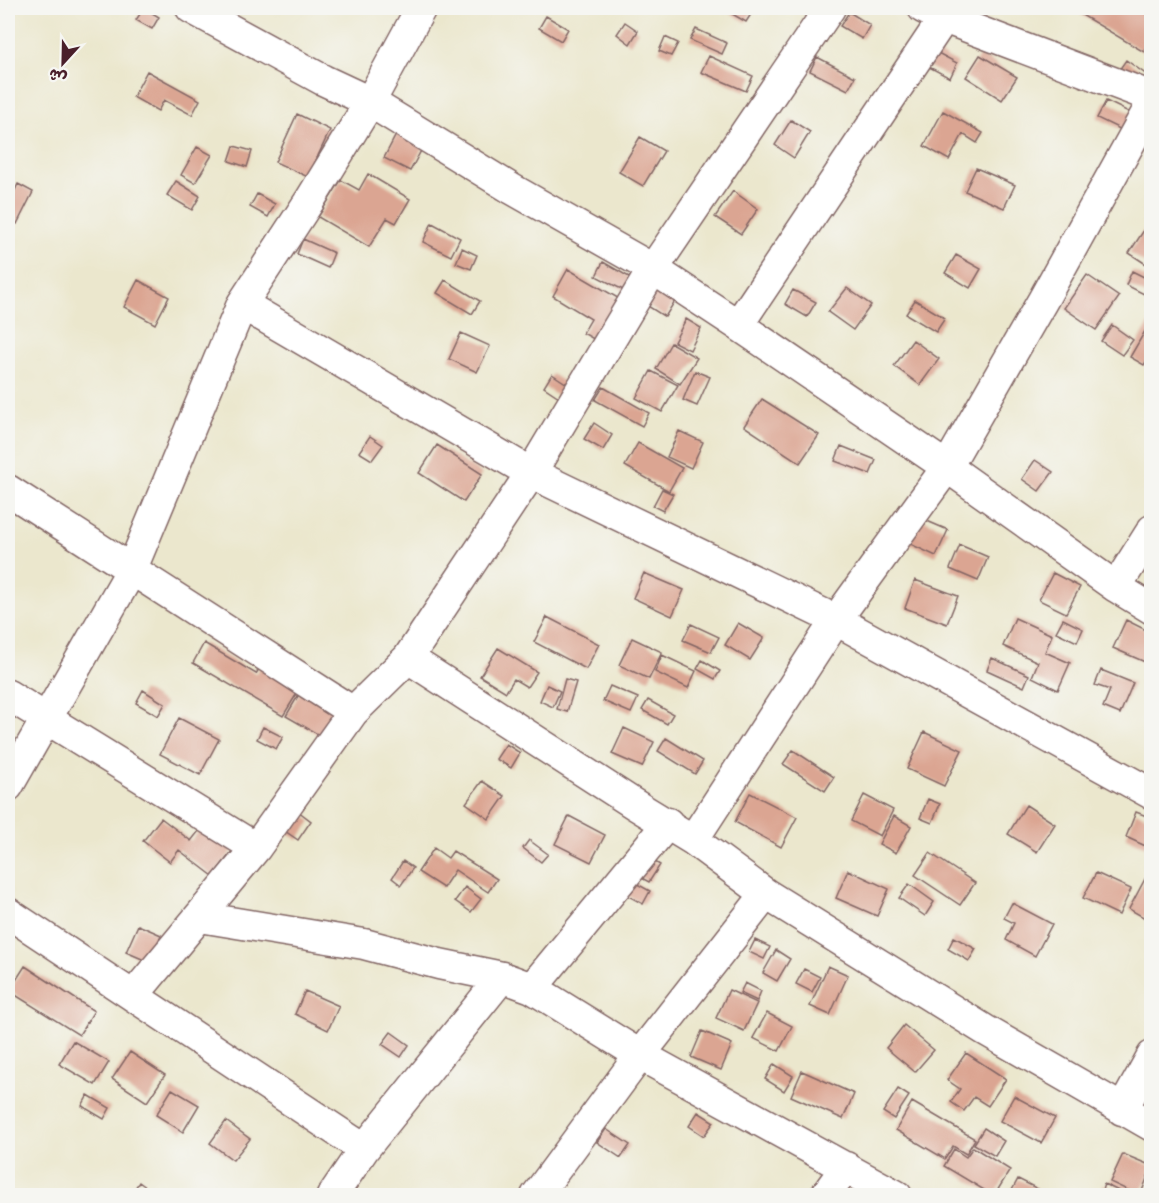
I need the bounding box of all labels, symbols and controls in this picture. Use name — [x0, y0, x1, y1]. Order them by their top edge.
north arrow — [33, 33, 93, 93]
text: ش — [46, 61, 71, 89]

